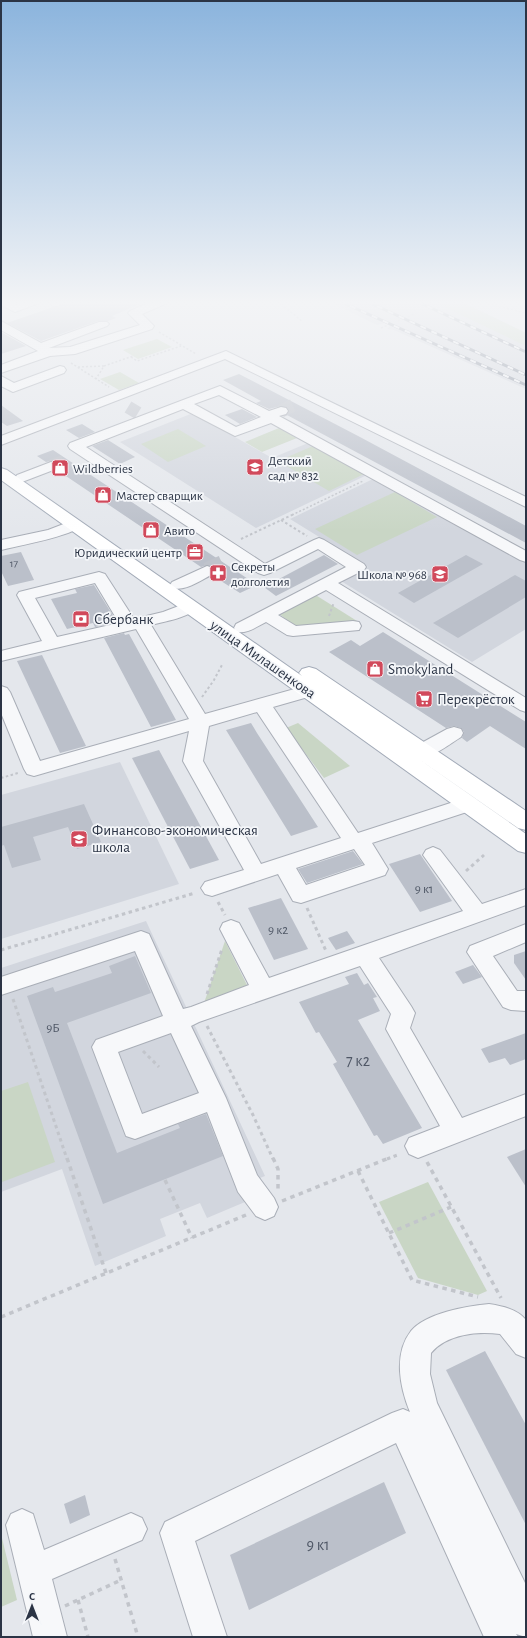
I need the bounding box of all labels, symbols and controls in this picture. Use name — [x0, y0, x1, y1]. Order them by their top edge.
place label: Детский сад № 832 — [268, 455, 319, 483]
school or university icon: Детский сад № 832 — [245, 457, 265, 477]
shop icon: Wildberries — [50, 458, 70, 478]
place label: Wildberries — [73, 463, 133, 476]
shop icon: Мастер сварщик — [93, 485, 113, 505]
place label: Мастер сварщик — [116, 490, 203, 503]
shop icon: Авито — [141, 520, 161, 540]
place label: Авито — [164, 525, 195, 538]
office icon: Юридический центр — [185, 542, 205, 562]
place label: Юридический центр — [74, 547, 182, 560]
house number: 17 — [10, 558, 19, 569]
place label: Секреты долголетия — [231, 561, 290, 589]
pharmacy icon: Секреты долголетия — [208, 563, 228, 583]
school or university icon: Школа № 968 — [430, 564, 450, 584]
place label: Школа № 968 — [357, 569, 427, 582]
bank icon: Сбербанк — [71, 609, 91, 629]
place label: Сбербанк — [94, 612, 154, 627]
street label: улица Милашенкова — [206, 617, 318, 701]
shop icon: Smokyland — [365, 659, 385, 679]
place label: Smokyland — [388, 662, 454, 677]
supermarket icon: Перекрёсток — [414, 689, 434, 709]
place label: Перекрёсток — [437, 692, 515, 707]
place label: Финансово-экономическая школа — [92, 823, 258, 855]
school or university icon: Финансово-экономическая школа — [69, 829, 89, 849]
house number: 9 к1 — [415, 883, 433, 896]
house number: 9 к2 — [268, 924, 288, 937]
house number: 9Б — [46, 1022, 60, 1035]
house number: 7 к2 — [346, 1053, 370, 1069]
house number: 9 к1 — [306, 1537, 330, 1553]
north arrow — [12, 1586, 52, 1626]
text: С — [29, 1591, 35, 1602]

